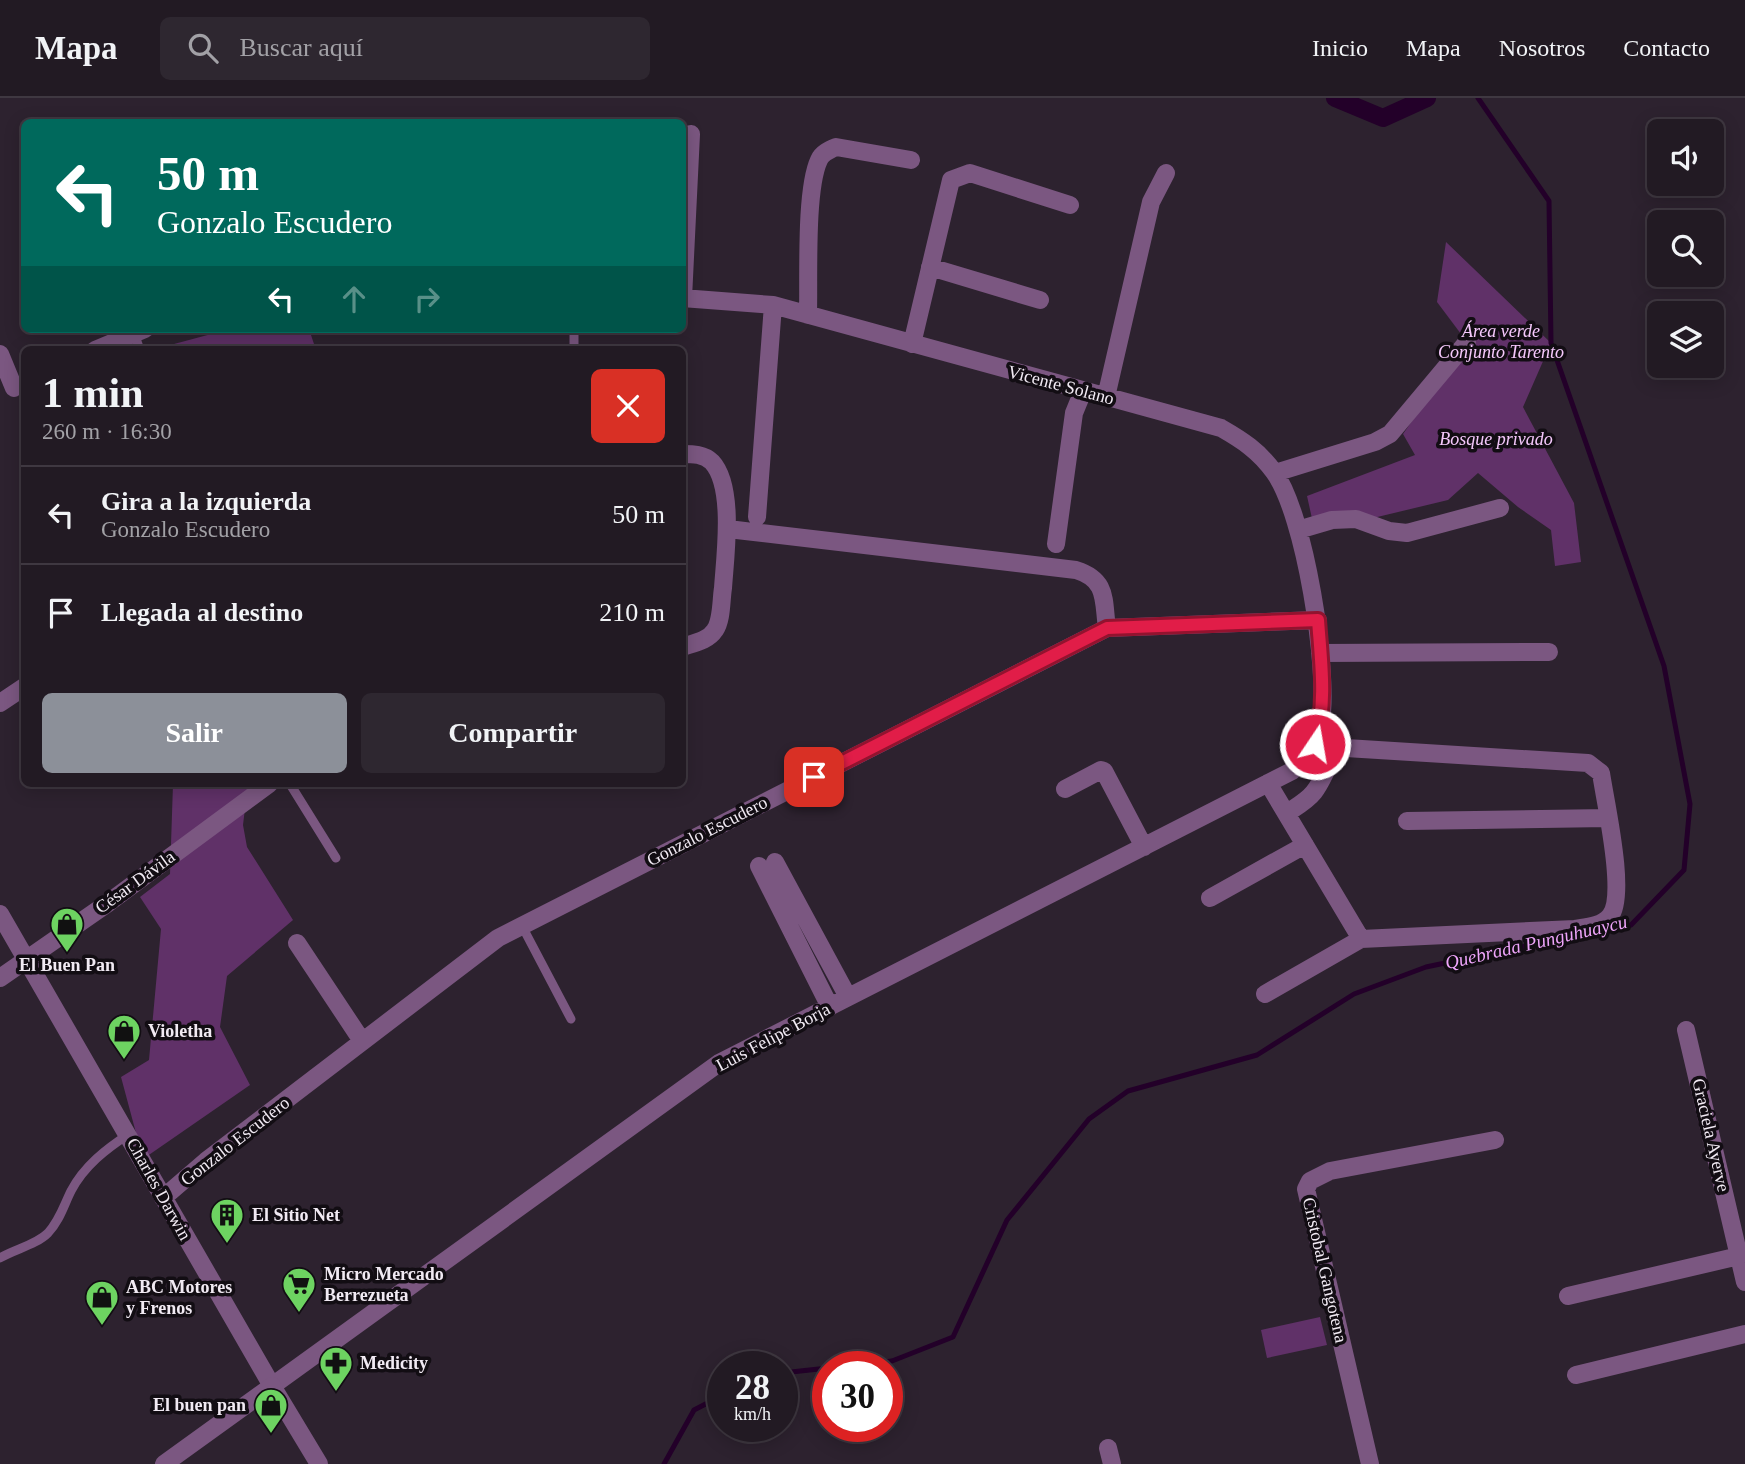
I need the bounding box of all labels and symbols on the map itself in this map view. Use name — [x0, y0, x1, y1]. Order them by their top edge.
park label: Área verde Conjunto Tarento — [1438, 320, 1564, 362]
street label: Vicente Solano — [1006, 361, 1116, 409]
park label: Bosque privado — [1439, 429, 1553, 449]
position arrow — [1278, 707, 1352, 781]
pin — [784, 747, 844, 807]
street label: Gonzalo Escudero — [643, 792, 771, 870]
street label: César Dávila — [91, 846, 179, 918]
shop icon: El Buen Pan — [48, 905, 86, 954]
water label: Quebrada Punguhuaycu — [1443, 911, 1629, 973]
place label: El Buen Pan — [19, 955, 115, 975]
street label: Luis Felipe Borja — [713, 999, 833, 1075]
shop icon: Violetha — [105, 1012, 143, 1061]
place label: Violetha — [148, 1021, 212, 1041]
street label: Graciela Ayerve — [1688, 1076, 1734, 1194]
street label: Gonzalo Escudero — [177, 1092, 293, 1190]
street label: Charles Darwin — [123, 1135, 195, 1243]
street label: Cristobal Gangotena — [1299, 1195, 1351, 1345]
building icon: El Sitio Net — [208, 1196, 246, 1245]
place label: El Sitio Net — [252, 1205, 340, 1225]
place label: Micro Mercado Berrezueta — [324, 1264, 444, 1305]
supermarket icon: Micro Mercado Berrezueta — [280, 1265, 318, 1314]
place label: ABC Motores y Frenos — [126, 1277, 232, 1318]
shop icon: ABC Motores y Frenos — [83, 1278, 121, 1327]
pharmacy icon: Medicity — [317, 1344, 355, 1393]
speed limit sign: 30 — [812, 1351, 903, 1442]
place label: Medicity — [360, 1353, 428, 1373]
shop icon: El buen pan — [252, 1386, 290, 1435]
place label: El buen pan — [153, 1395, 246, 1415]

